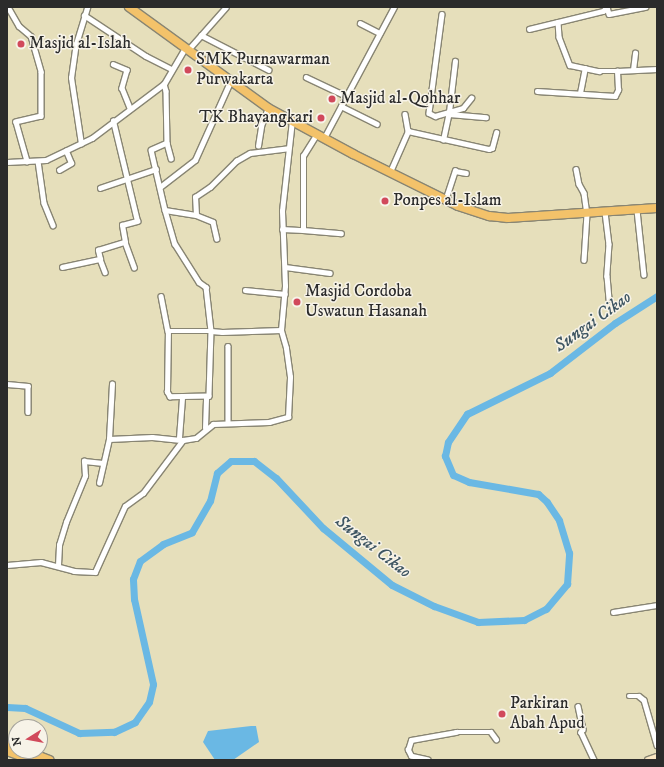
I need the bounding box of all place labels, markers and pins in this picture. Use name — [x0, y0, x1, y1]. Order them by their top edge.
place label: Masjid al-Islah — [29, 34, 131, 54]
marker: Masjid al-Islah — [16, 39, 26, 49]
place label: SMK Purnawarman Purwakarta — [196, 50, 330, 90]
marker: SMK Purnawarman Purwakarta — [183, 65, 193, 75]
place label: Masjid al-Qohhar — [340, 89, 460, 109]
marker: Masjid al-Qohhar — [327, 94, 337, 104]
place label: TK Bhayangkari — [199, 108, 313, 128]
marker: TK Bhayangkari — [316, 113, 326, 123]
place label: Ponpes al-Islam — [393, 191, 502, 211]
marker: Ponpes al-Islam — [380, 196, 390, 206]
place label: Masjid Cordoba Uswatun Hasanah — [305, 282, 427, 322]
marker: Masjid Cordoba Uswatun Hasanah — [292, 297, 302, 307]
place label: Parkiran Abah Apud — [510, 694, 585, 734]
marker: Parkiran Abah Apud — [497, 709, 507, 719]

